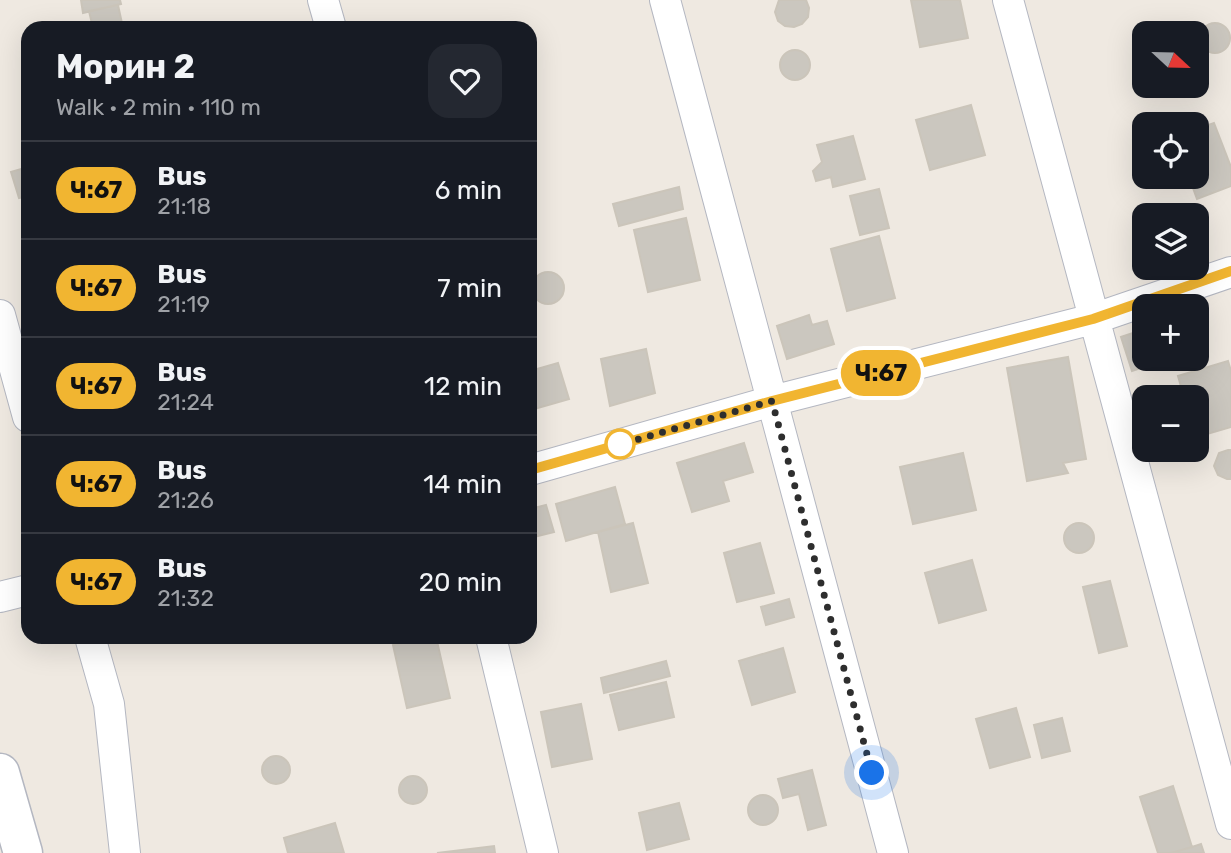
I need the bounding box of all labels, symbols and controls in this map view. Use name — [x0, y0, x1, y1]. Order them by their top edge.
north arrow — [1132, 21, 1209, 98]
map controls — [1132, 21, 1209, 462]
button: heart — [428, 44, 502, 118]
text: Морин 2 — [56, 47, 195, 86]
text: Walk · 2 min · 110 m — [56, 93, 261, 121]
button: locate — [1132, 112, 1209, 189]
text: Bus — [157, 161, 207, 192]
text: 6 min — [435, 175, 502, 206]
text: Ч:67 — [70, 176, 122, 204]
text: 21:18 — [157, 192, 211, 220]
button: layers — [1132, 203, 1209, 280]
text: Bus — [157, 259, 207, 290]
text: 7 min — [437, 273, 502, 304]
text: Ч:67 — [70, 274, 122, 302]
text: 21:19 — [157, 290, 210, 318]
button: + — [1132, 294, 1209, 371]
line badge: Ч:67 — [832, 350, 930, 396]
text: Bus — [157, 357, 207, 388]
text: Ч:67 — [855, 359, 907, 387]
text: 12 min — [424, 371, 502, 402]
text: Ч:67 — [70, 372, 122, 400]
button: − — [1132, 385, 1209, 462]
text: 21:24 — [157, 388, 214, 416]
unlabelled marker — [605, 429, 635, 459]
text: Bus — [157, 455, 207, 486]
text: 14 min — [423, 469, 502, 500]
text: Ч:67 — [70, 470, 122, 498]
text: 21:26 — [157, 486, 214, 514]
text: Bus — [157, 553, 207, 584]
text: 20 min — [419, 567, 502, 598]
text: Ч:67 — [70, 568, 122, 596]
text: 21:32 — [157, 584, 214, 612]
your location — [854, 755, 889, 790]

